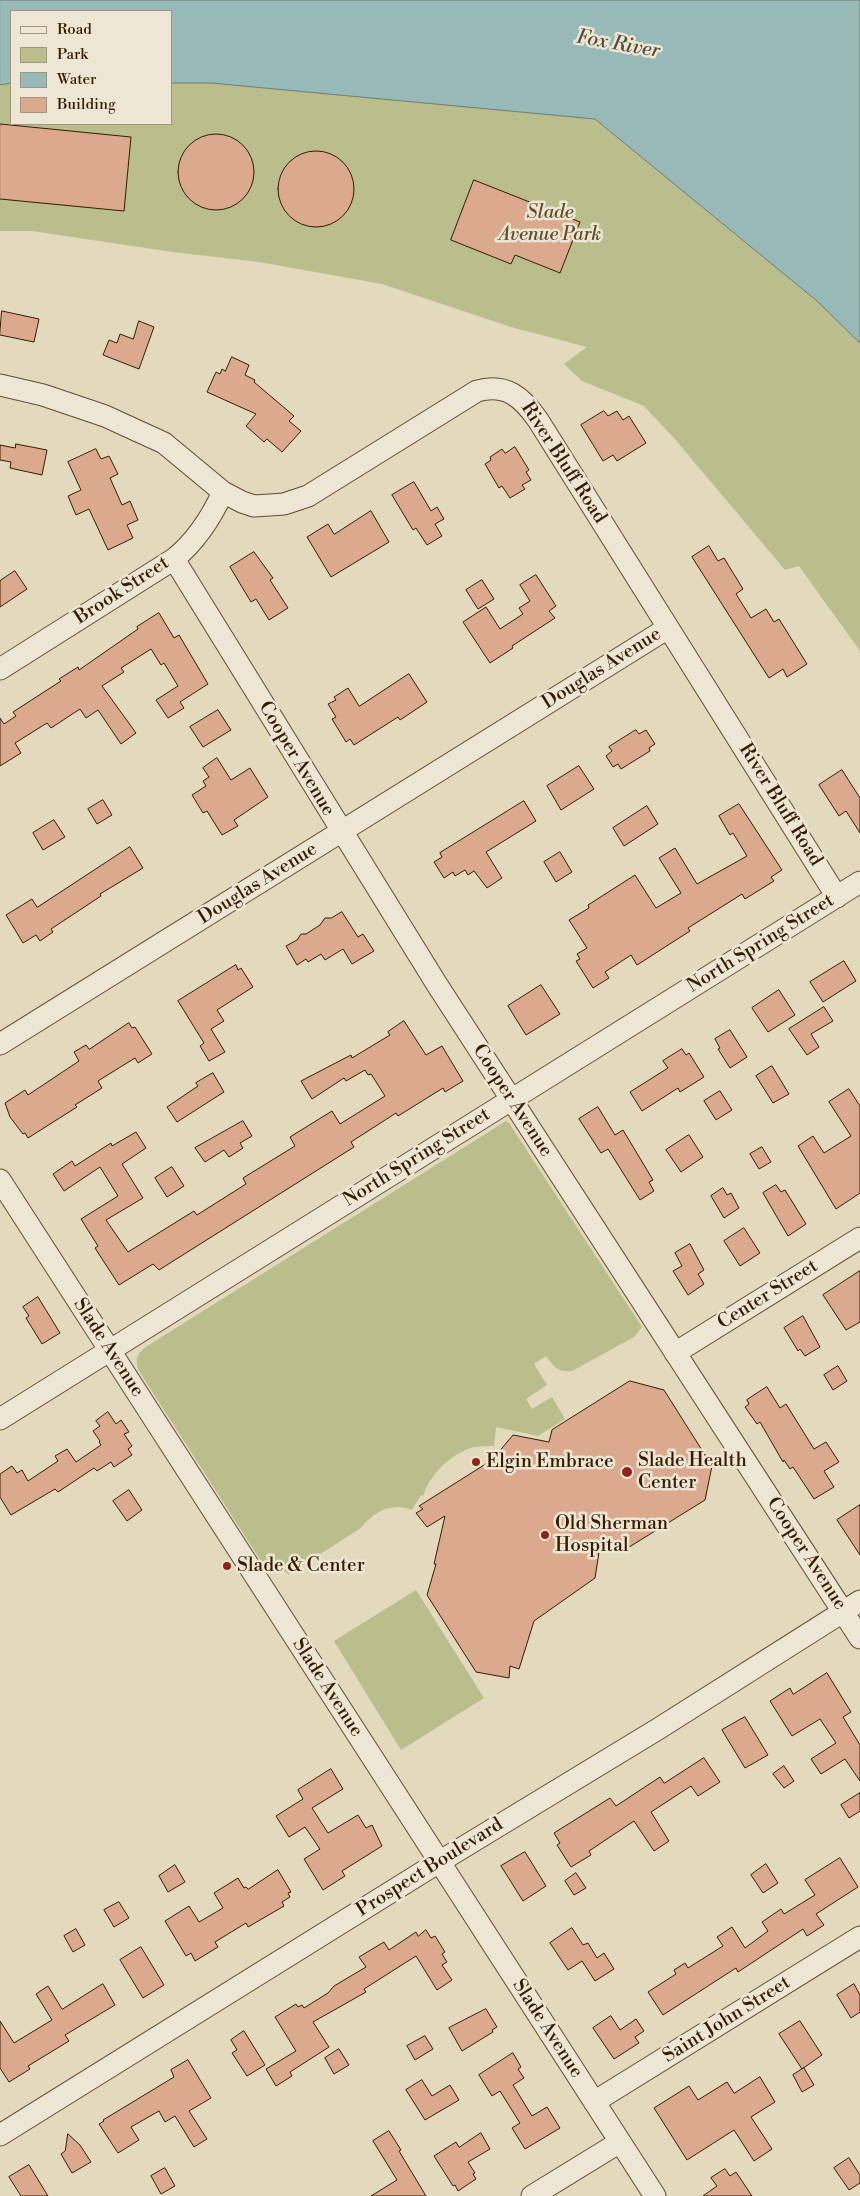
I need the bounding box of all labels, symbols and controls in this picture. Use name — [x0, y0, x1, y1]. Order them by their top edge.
legend — [10, 10, 172, 125]
text: Road — [57, 20, 92, 39]
water label: Fox River — [574, 26, 662, 64]
text: Park — [57, 45, 88, 64]
text: Water — [57, 70, 96, 89]
text: Building — [57, 95, 116, 114]
park label: Slade Avenue Park — [499, 202, 601, 246]
street label: River Bluff Road — [515, 398, 611, 528]
street label: Brook Street — [70, 552, 174, 630]
street label: Douglas Avenue — [538, 623, 666, 715]
street label: Cooper Avenue — [253, 698, 339, 820]
street label: River Bluff Road — [733, 739, 827, 871]
street label: Douglas Avenue — [194, 838, 322, 930]
street label: North Spring Street — [683, 890, 839, 998]
street label: Cooper Avenue — [467, 1040, 557, 1162]
street label: North Spring Street — [339, 1104, 495, 1212]
street label: Center Street — [714, 1255, 822, 1335]
street label: Slade Avenue — [68, 1294, 148, 1402]
place label: Slade Health Center — [638, 1450, 747, 1494]
place label: Elgin Embrace — [486, 1451, 614, 1473]
marker: Elgin Embrace — [470, 1456, 482, 1468]
marker: Slade Health Center — [620, 1465, 634, 1479]
street label: Cooper Avenue — [761, 1493, 851, 1615]
place label: Old Sherman Hospital — [555, 1513, 668, 1557]
marker: Old Sherman Hospital — [539, 1529, 551, 1541]
place label: Slade & Center — [237, 1555, 365, 1577]
marker: Slade & Center — [221, 1560, 233, 1572]
street label: Slade Avenue — [287, 1634, 367, 1742]
street label: Prospect Boulevard — [352, 1814, 508, 1922]
street label: Saint John Street — [659, 1972, 795, 2068]
street label: Slade Avenue — [507, 1975, 587, 2083]

